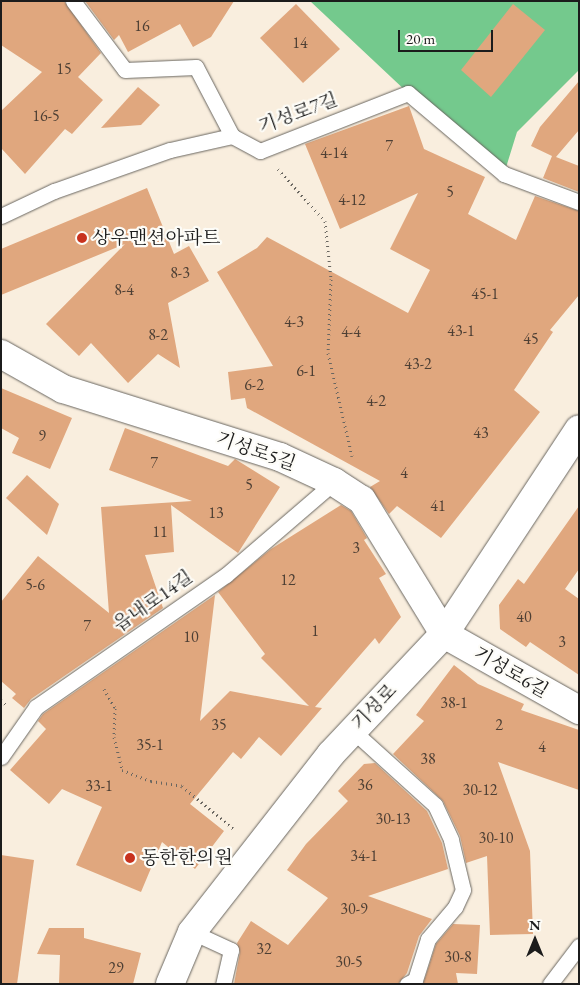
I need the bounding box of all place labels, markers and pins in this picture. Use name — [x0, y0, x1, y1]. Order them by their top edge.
place label: 상우맨션아파트 — [92, 227, 220, 249]
marker: 상우맨션아파트 — [76, 232, 88, 244]
place label: 동한한의원 — [141, 847, 233, 869]
marker: 동한한의원 — [123, 851, 137, 865]

